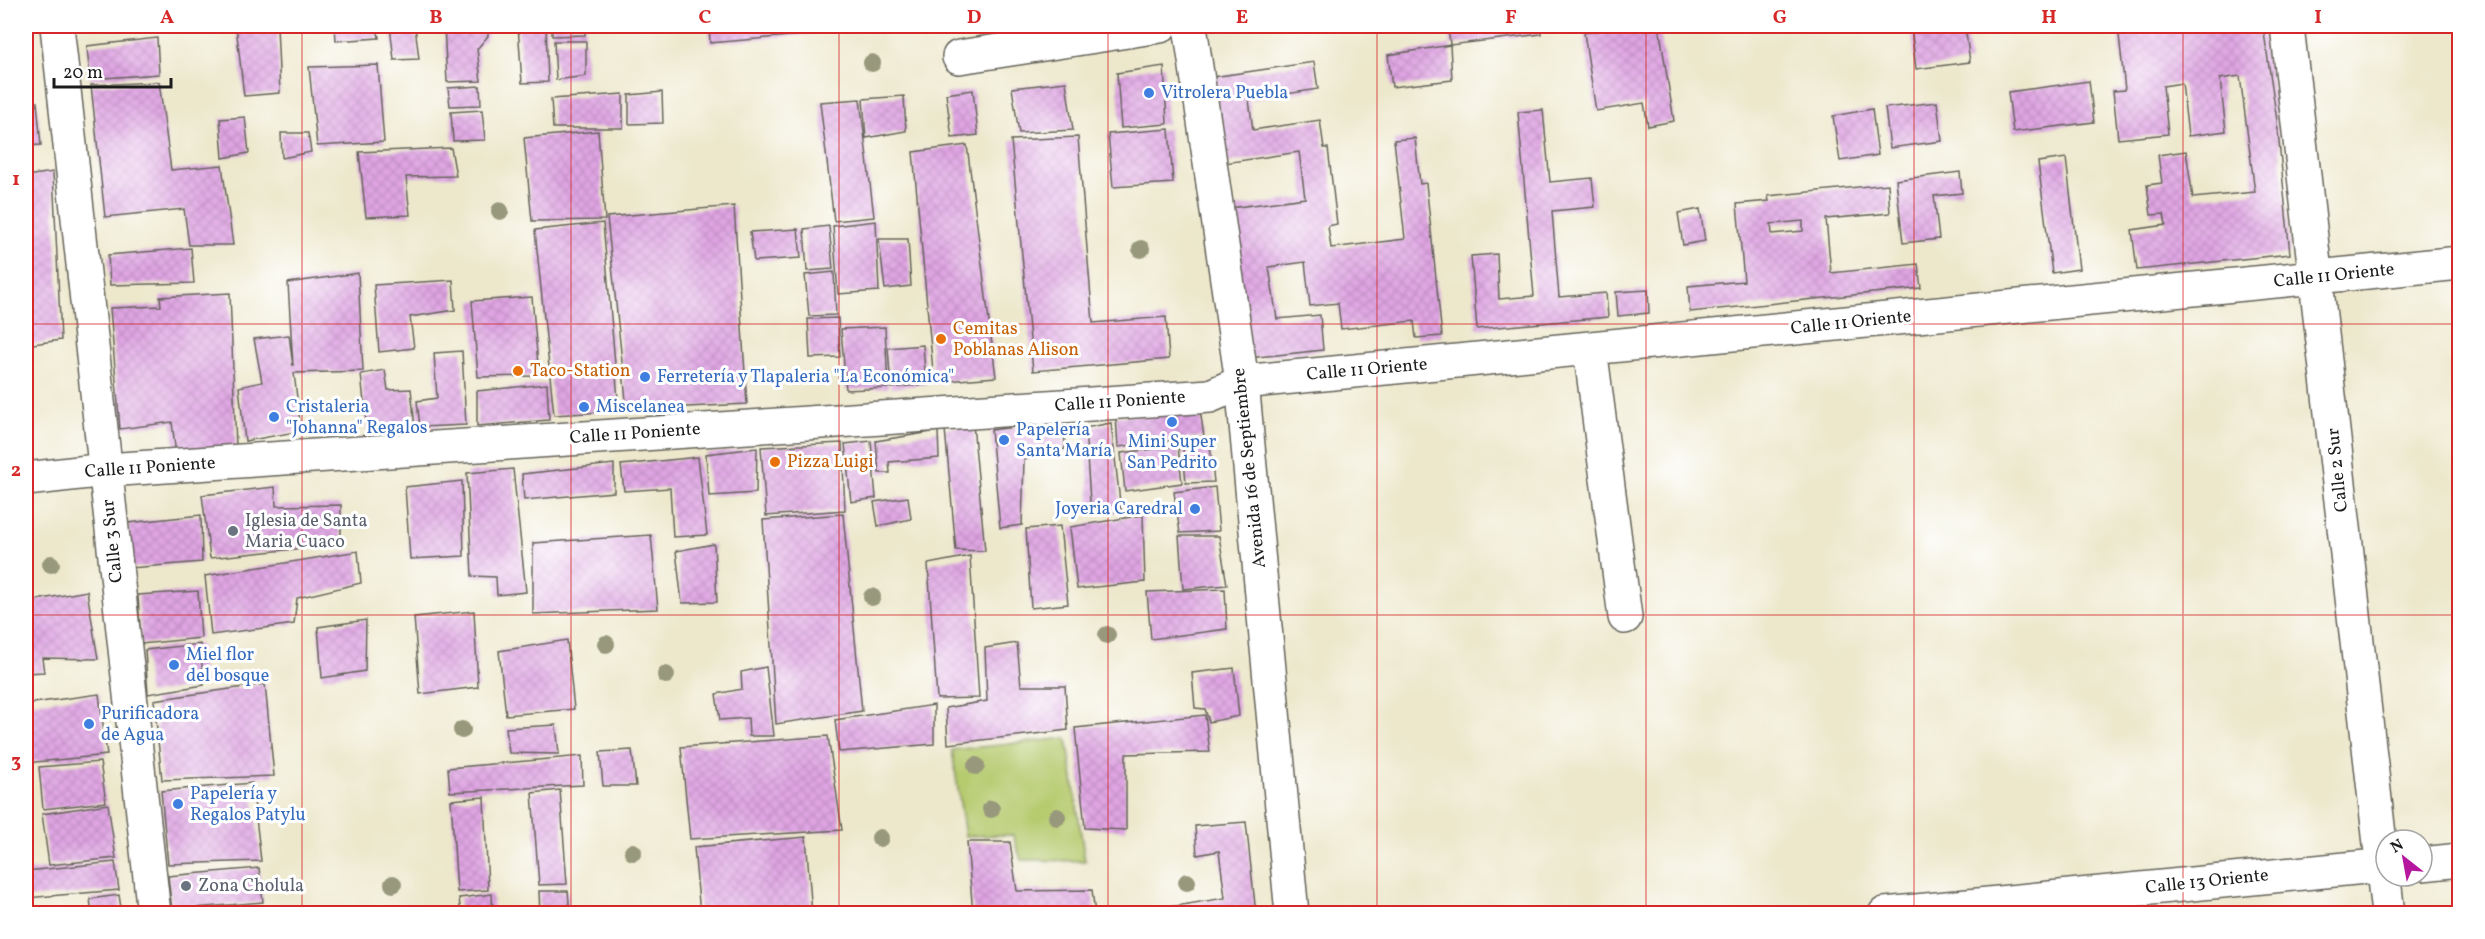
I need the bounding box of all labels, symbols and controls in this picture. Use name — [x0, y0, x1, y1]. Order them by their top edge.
text: A — [160, 4, 174, 32]
text: B — [429, 4, 443, 32]
text: C — [699, 4, 712, 32]
text: D — [967, 4, 981, 32]
text: E — [1236, 4, 1248, 32]
text: F — [1505, 4, 1517, 32]
text: G — [1773, 4, 1787, 32]
text: H — [2041, 4, 2057, 32]
text: I — [2314, 4, 2322, 32]
scale bar — [54, 51, 171, 89]
text: 20 m — [63, 61, 103, 86]
place label: Vitrolera Puebla — [1161, 81, 1288, 106]
marker: Vitrolera Puebla — [1142, 86, 1156, 100]
text: 1 — [12, 166, 20, 194]
street label: Calle 11 Oriente — [2272, 257, 2396, 295]
street label: Calle 11 Oriente — [1789, 304, 1913, 342]
place label: Cemitas Poblanas Alison — [953, 317, 1079, 363]
marker: Cemitas Poblanas Alison — [934, 332, 948, 346]
street label: Calle 11 Oriente — [1306, 352, 1428, 388]
place label: Taco-Station — [530, 359, 631, 384]
marker: Taco-Station — [511, 364, 525, 378]
place label: Ferretería y Tlapaleria "La Económica" — [657, 365, 954, 390]
street label: Avenida 16 de Septiembre — [1227, 367, 1273, 569]
marker: Ferretería y Tlapaleria "La Económica" — [638, 370, 652, 384]
street label: Calle 11 Poniente — [1054, 385, 1186, 419]
place label: Cristaleria "Johanna" Regalos — [286, 395, 427, 441]
place label: Miscelanea — [596, 395, 685, 420]
marker: Miscelanea — [577, 400, 591, 414]
marker: Cristaleria "Johanna" Regalos — [267, 410, 281, 424]
marker: Mini Super San Pedrito — [1165, 415, 1179, 429]
street label: Calle 11 Poniente — [569, 417, 701, 451]
place label: Papelería Santa María — [1016, 418, 1112, 464]
street label: Calle 2 Sur — [2321, 426, 2355, 513]
place label: Mini Super San Pedrito — [1127, 430, 1217, 476]
marker: Papelería Santa María — [997, 433, 1011, 447]
place label: Pizza Luigi — [787, 450, 874, 475]
street label: Calle 11 Poniente — [84, 451, 216, 485]
marker: Pizza Luigi — [768, 455, 782, 469]
text: 2 — [11, 457, 21, 485]
street label: Calle 3 Sur — [96, 497, 130, 584]
place label: Joyeria Caredral — [1055, 497, 1183, 522]
marker: Joyeria Caredral — [1188, 502, 1202, 516]
place label: Iglesia de Santa Maria Cuaco — [245, 509, 367, 555]
marker: Iglesia de Santa Maria Cuaco — [226, 524, 240, 538]
place label: Miel flor del bosque — [186, 643, 269, 689]
marker: Miel flor del bosque — [167, 658, 181, 672]
place label: Purificadora de Agua — [101, 702, 199, 748]
marker: Purificadora de Agua — [82, 717, 96, 731]
text: 3 — [11, 748, 21, 776]
place label: Papelería y Regalos Patylu — [190, 782, 306, 828]
marker: Papelería y Regalos Patylu — [171, 797, 185, 811]
north arrow — [2374, 828, 2434, 888]
text: N — [2387, 834, 2408, 859]
street label: Calle 13 Oriente — [2144, 863, 2270, 901]
place label: Zona Cholula — [198, 874, 304, 899]
marker: Zona Cholula — [179, 879, 193, 893]

